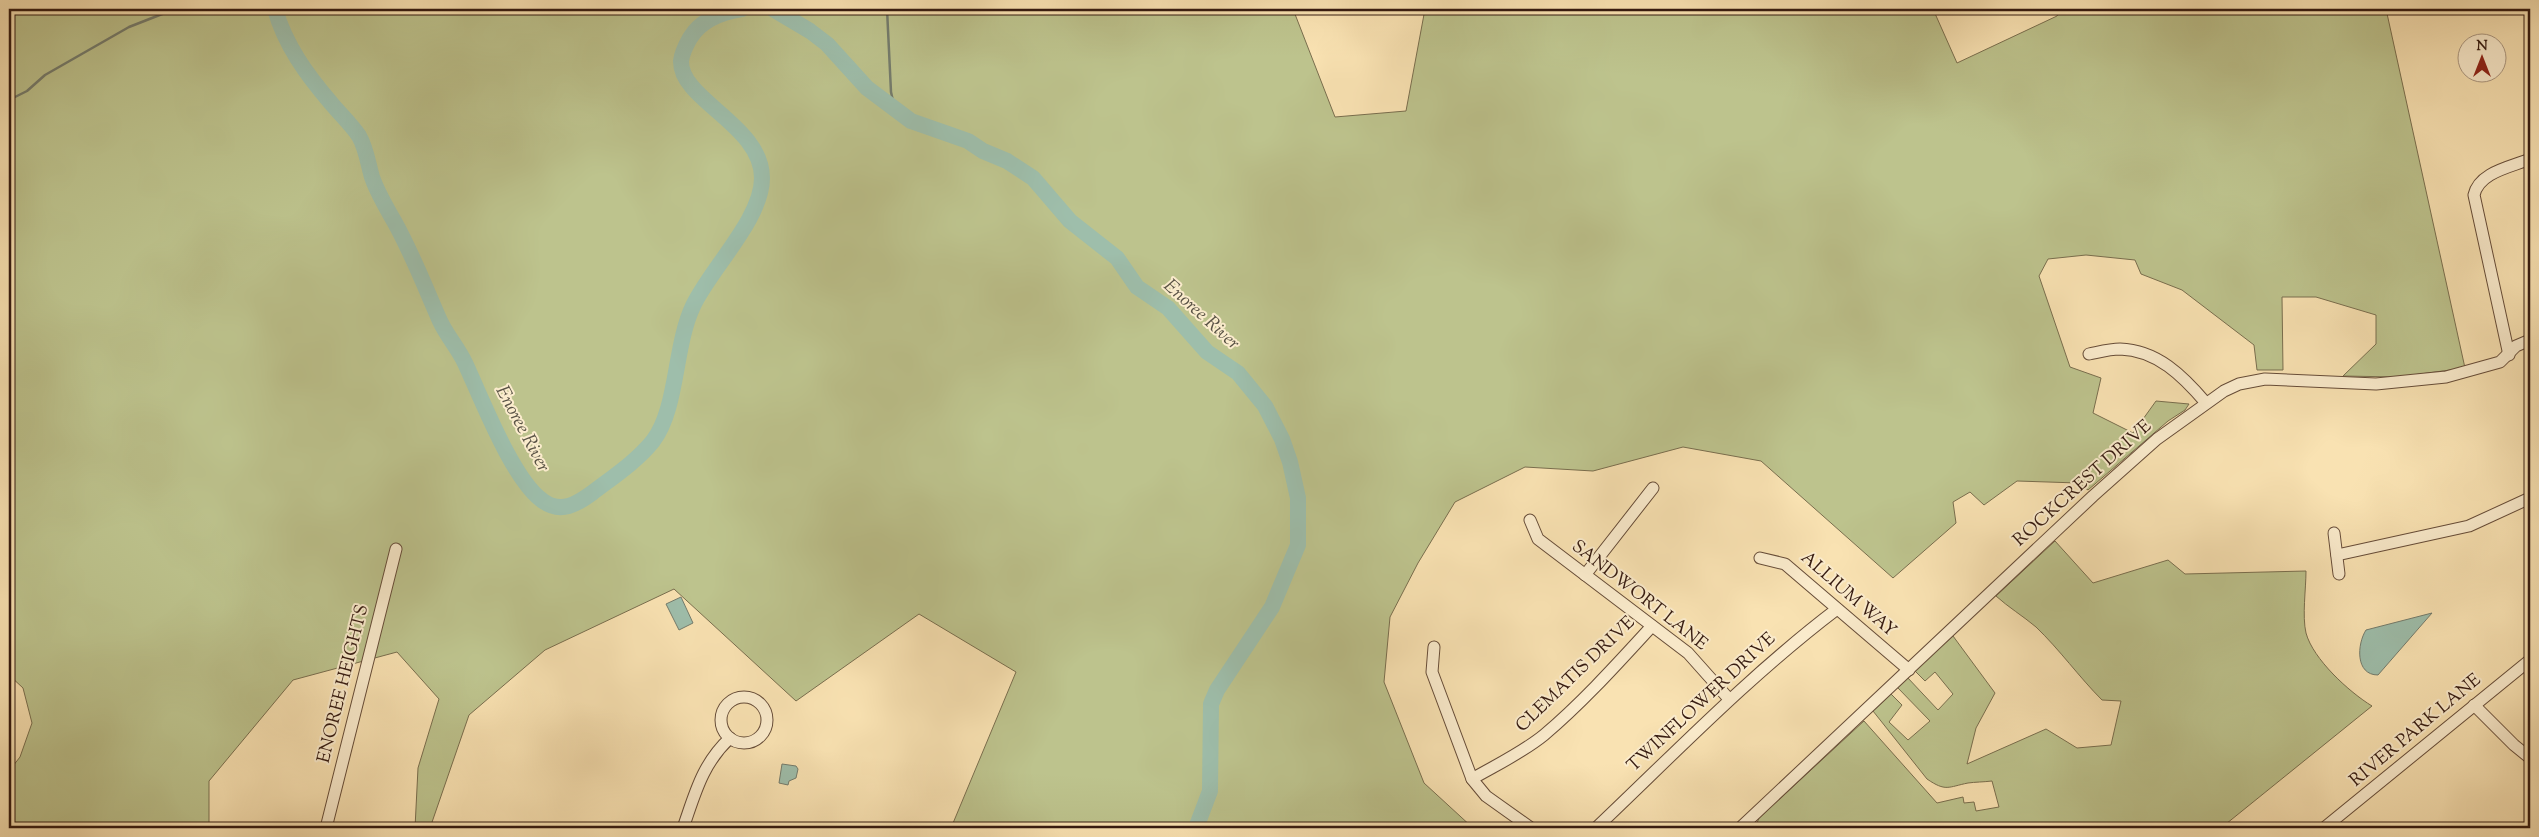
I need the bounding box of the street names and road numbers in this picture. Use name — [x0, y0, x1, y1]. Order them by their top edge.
street label: ROCKCREST DRIVE — [2008, 415, 2158, 553]
street label: SANDWORT LANE — [1565, 535, 1713, 658]
street label: ALLIUM WAY — [1794, 546, 1902, 644]
street label: ENOREE HEIGHTS — [312, 602, 376, 766]
street label: CLEMATIS DRIVE — [1510, 611, 1642, 739]
street label: TWINFLOWER DRIVE — [1622, 627, 1782, 779]
street label: RIVER PARK LANE — [2345, 668, 2487, 794]

